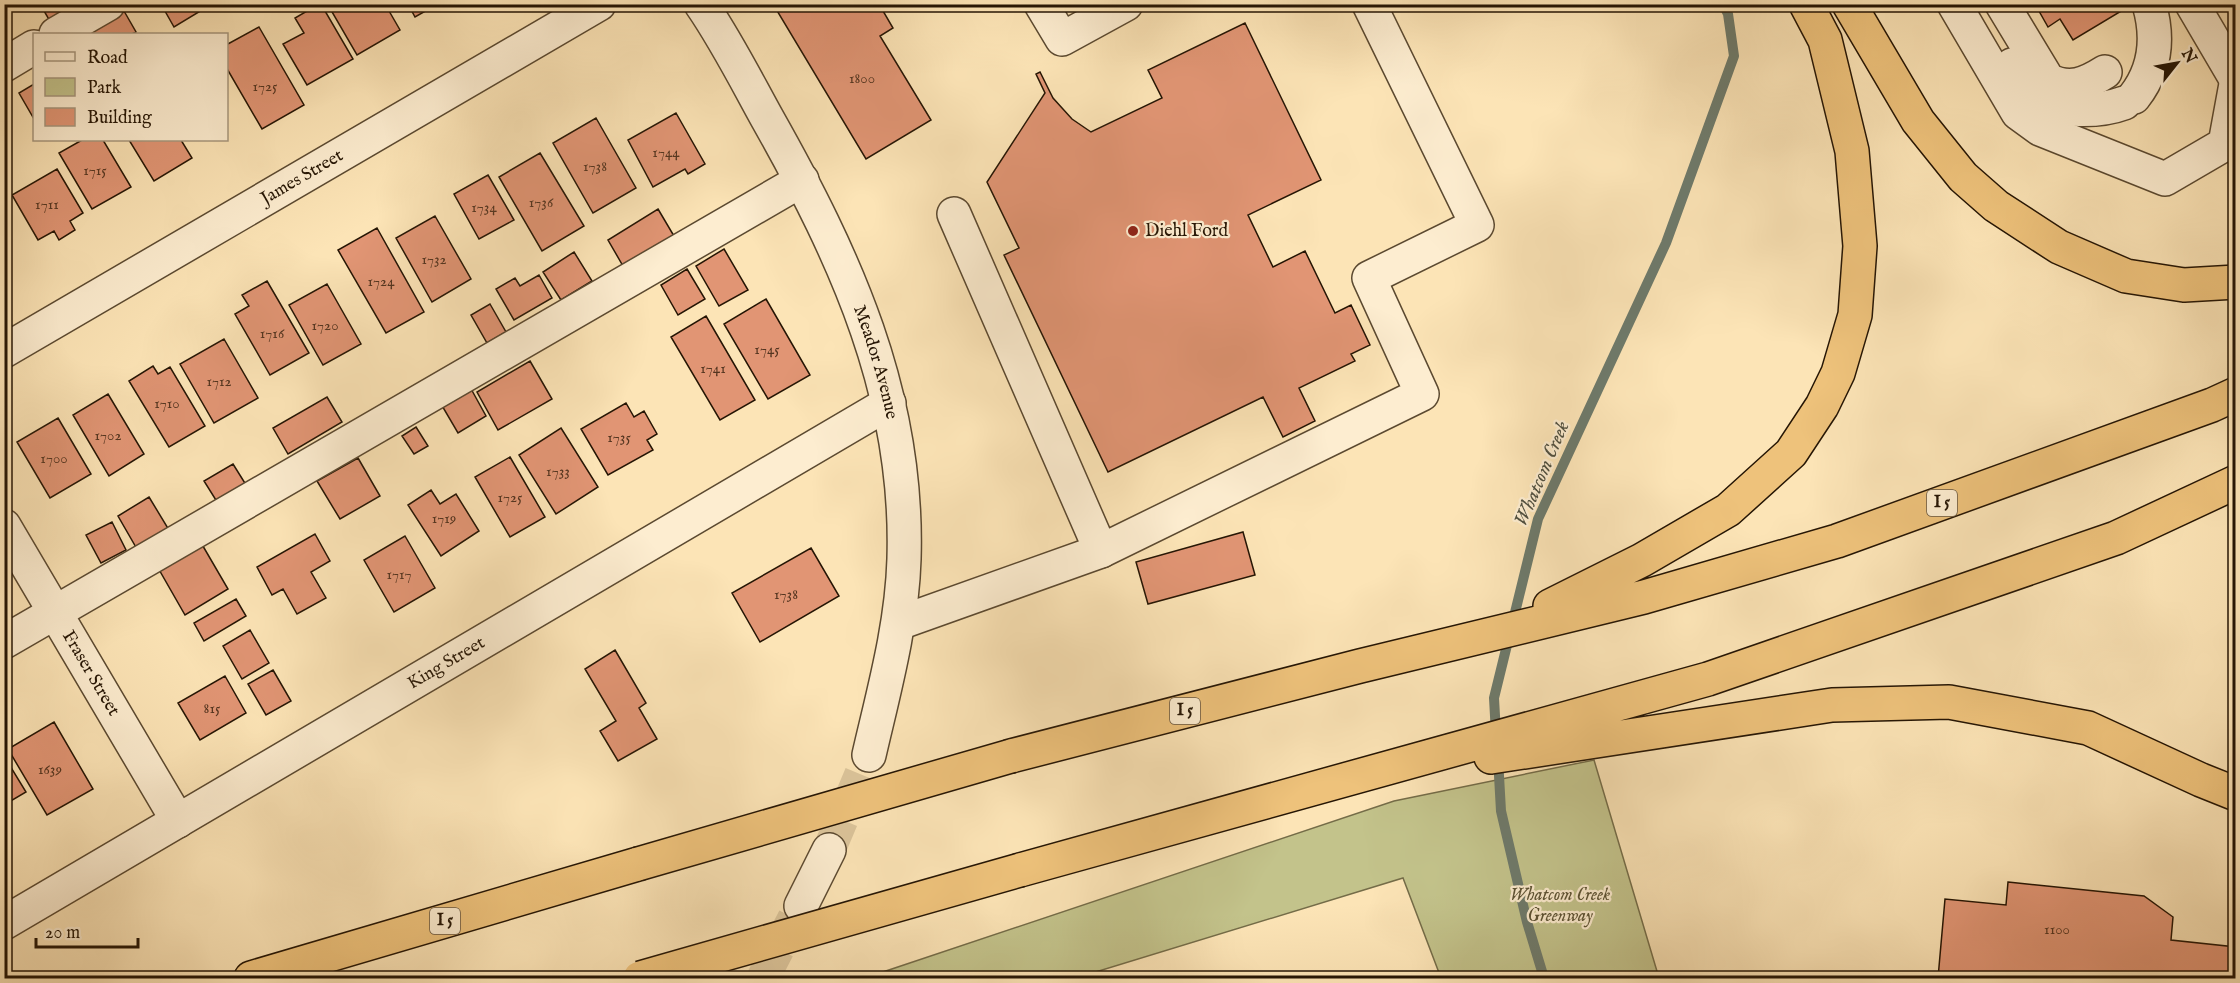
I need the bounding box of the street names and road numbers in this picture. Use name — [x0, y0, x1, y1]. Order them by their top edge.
street label: James Street — [255, 144, 347, 211]
street label: Meador Avenue — [848, 302, 903, 421]
road number: I 5 — [1927, 490, 1957, 516]
street label: Fraser Street — [57, 626, 125, 720]
street label: King Street — [403, 631, 489, 695]
road number: I 5 — [1170, 698, 1200, 724]
road number: I 5 — [430, 908, 460, 934]

